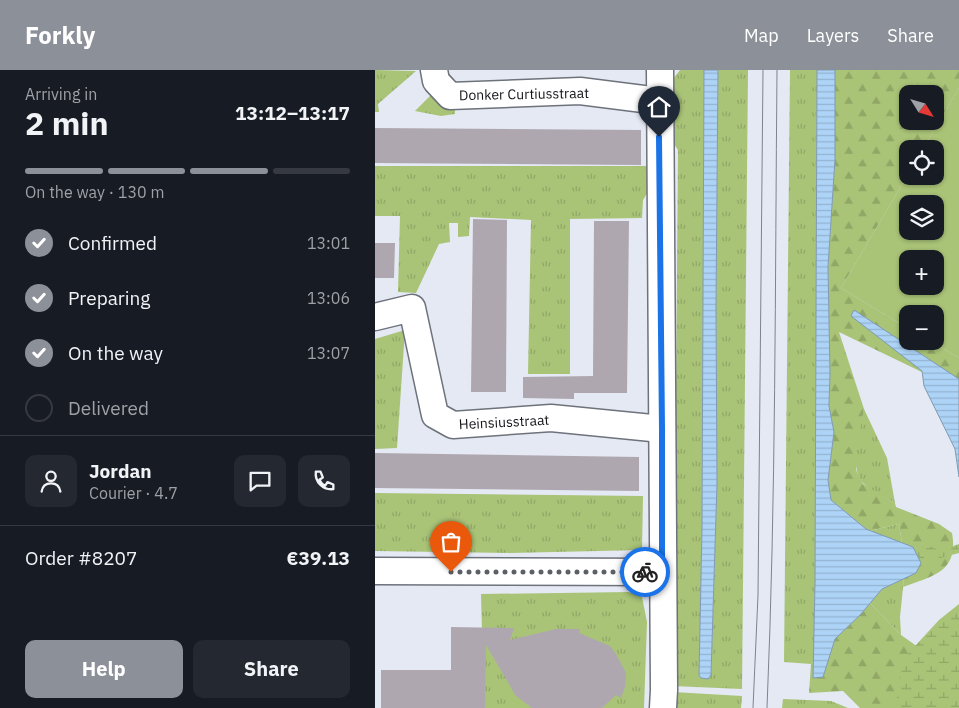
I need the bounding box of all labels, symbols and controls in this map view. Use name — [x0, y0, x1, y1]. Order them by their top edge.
text: Forkly — [25, 19, 95, 51]
text: Map — [744, 24, 779, 47]
text: Layers — [807, 24, 859, 47]
text: Share — [887, 24, 934, 47]
text: Arriving in — [25, 84, 97, 104]
street label: Donker Curtiusstraat — [459, 84, 589, 104]
north arrow — [899, 85, 944, 130]
map controls — [899, 85, 944, 350]
pin — [638, 86, 680, 137]
icon: home — [645, 93, 673, 121]
text: 13:12–13:17 — [235, 101, 350, 125]
text: 2 min — [25, 102, 109, 144]
button: locate — [899, 140, 944, 185]
text: On the way · 130 m — [25, 182, 164, 202]
button: layers — [899, 195, 944, 240]
icon: check — [25, 229, 53, 257]
text: Confirmed — [68, 231, 157, 255]
text: 13:01 — [307, 233, 350, 253]
button: + — [899, 250, 944, 295]
icon: check — [25, 284, 53, 312]
text: Preparing — [68, 286, 150, 310]
text: 13:06 — [307, 288, 350, 308]
button: − — [899, 305, 944, 350]
icon: check — [25, 339, 53, 367]
text: On the way — [68, 341, 163, 365]
text: 13:07 — [307, 343, 350, 363]
text: Delivered — [68, 396, 149, 420]
street label: Heinsiusstraat — [458, 411, 550, 433]
button: person — [25, 455, 77, 507]
button: chat — [234, 455, 286, 507]
button: phone — [298, 455, 350, 507]
text: Jordan — [89, 459, 152, 483]
text: Courier · 4.7 — [89, 483, 178, 503]
pin — [430, 521, 472, 572]
icon: bag — [437, 528, 465, 556]
text: Order #8207 — [25, 546, 137, 570]
text: €39.13 — [287, 546, 350, 570]
courier — [620, 547, 670, 597]
icon: bike — [631, 558, 659, 586]
button: Help — [25, 640, 183, 698]
button: Share — [193, 640, 350, 698]

